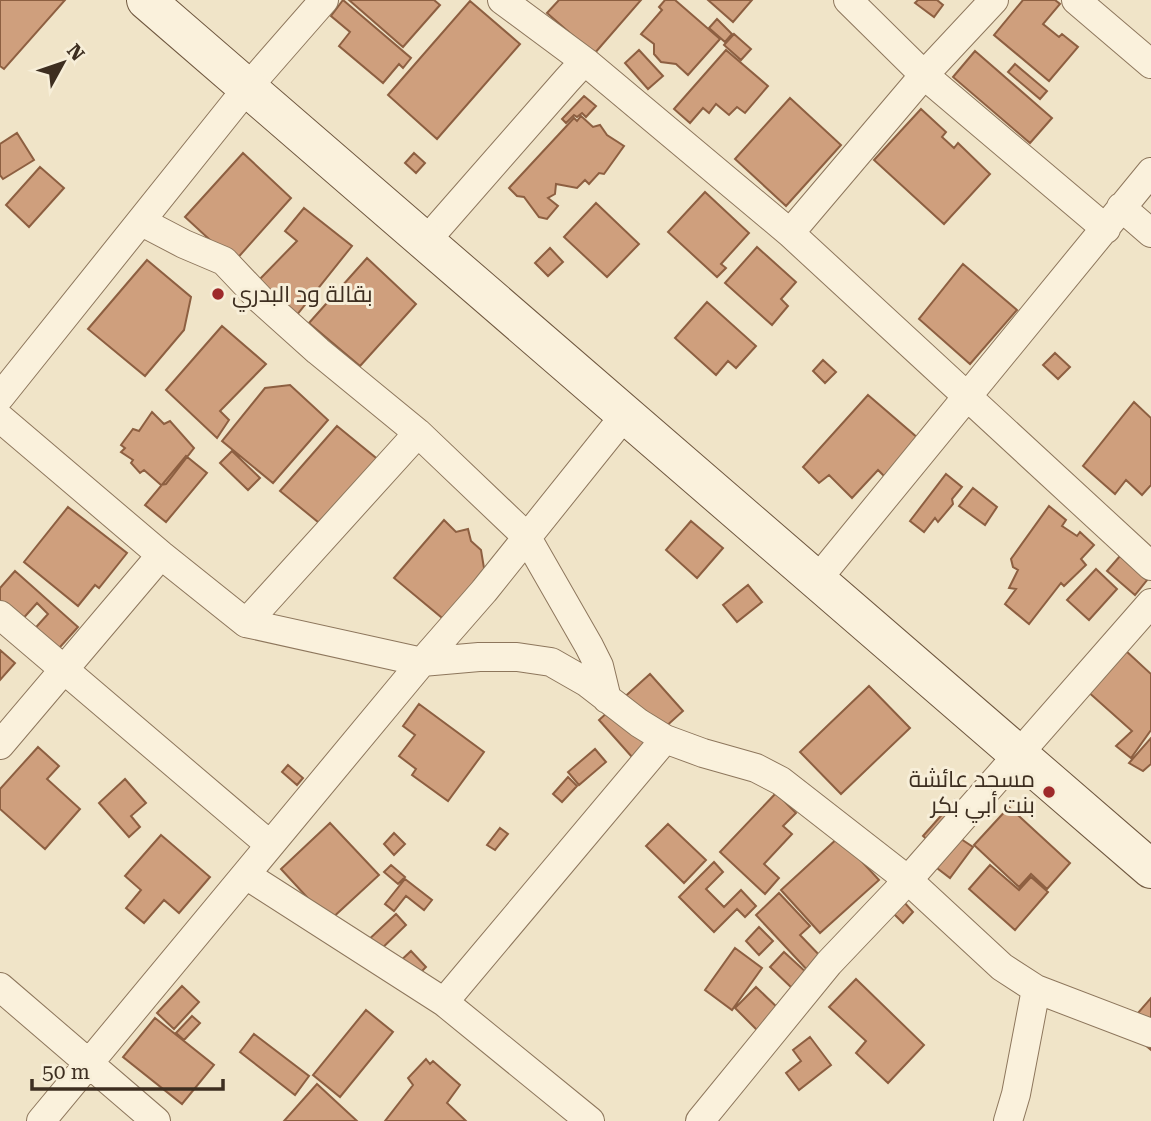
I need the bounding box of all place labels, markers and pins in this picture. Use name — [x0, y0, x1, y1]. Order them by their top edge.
place label: بقالة ود البدري — [232, 281, 373, 312]
marker: بقالة ود البدري — [210, 286, 226, 302]
place label: مسجد عائشة بنت أبي بكر — [909, 766, 1035, 823]
marker: مسجد عائشة بنت أبي بكر — [1041, 784, 1057, 800]

